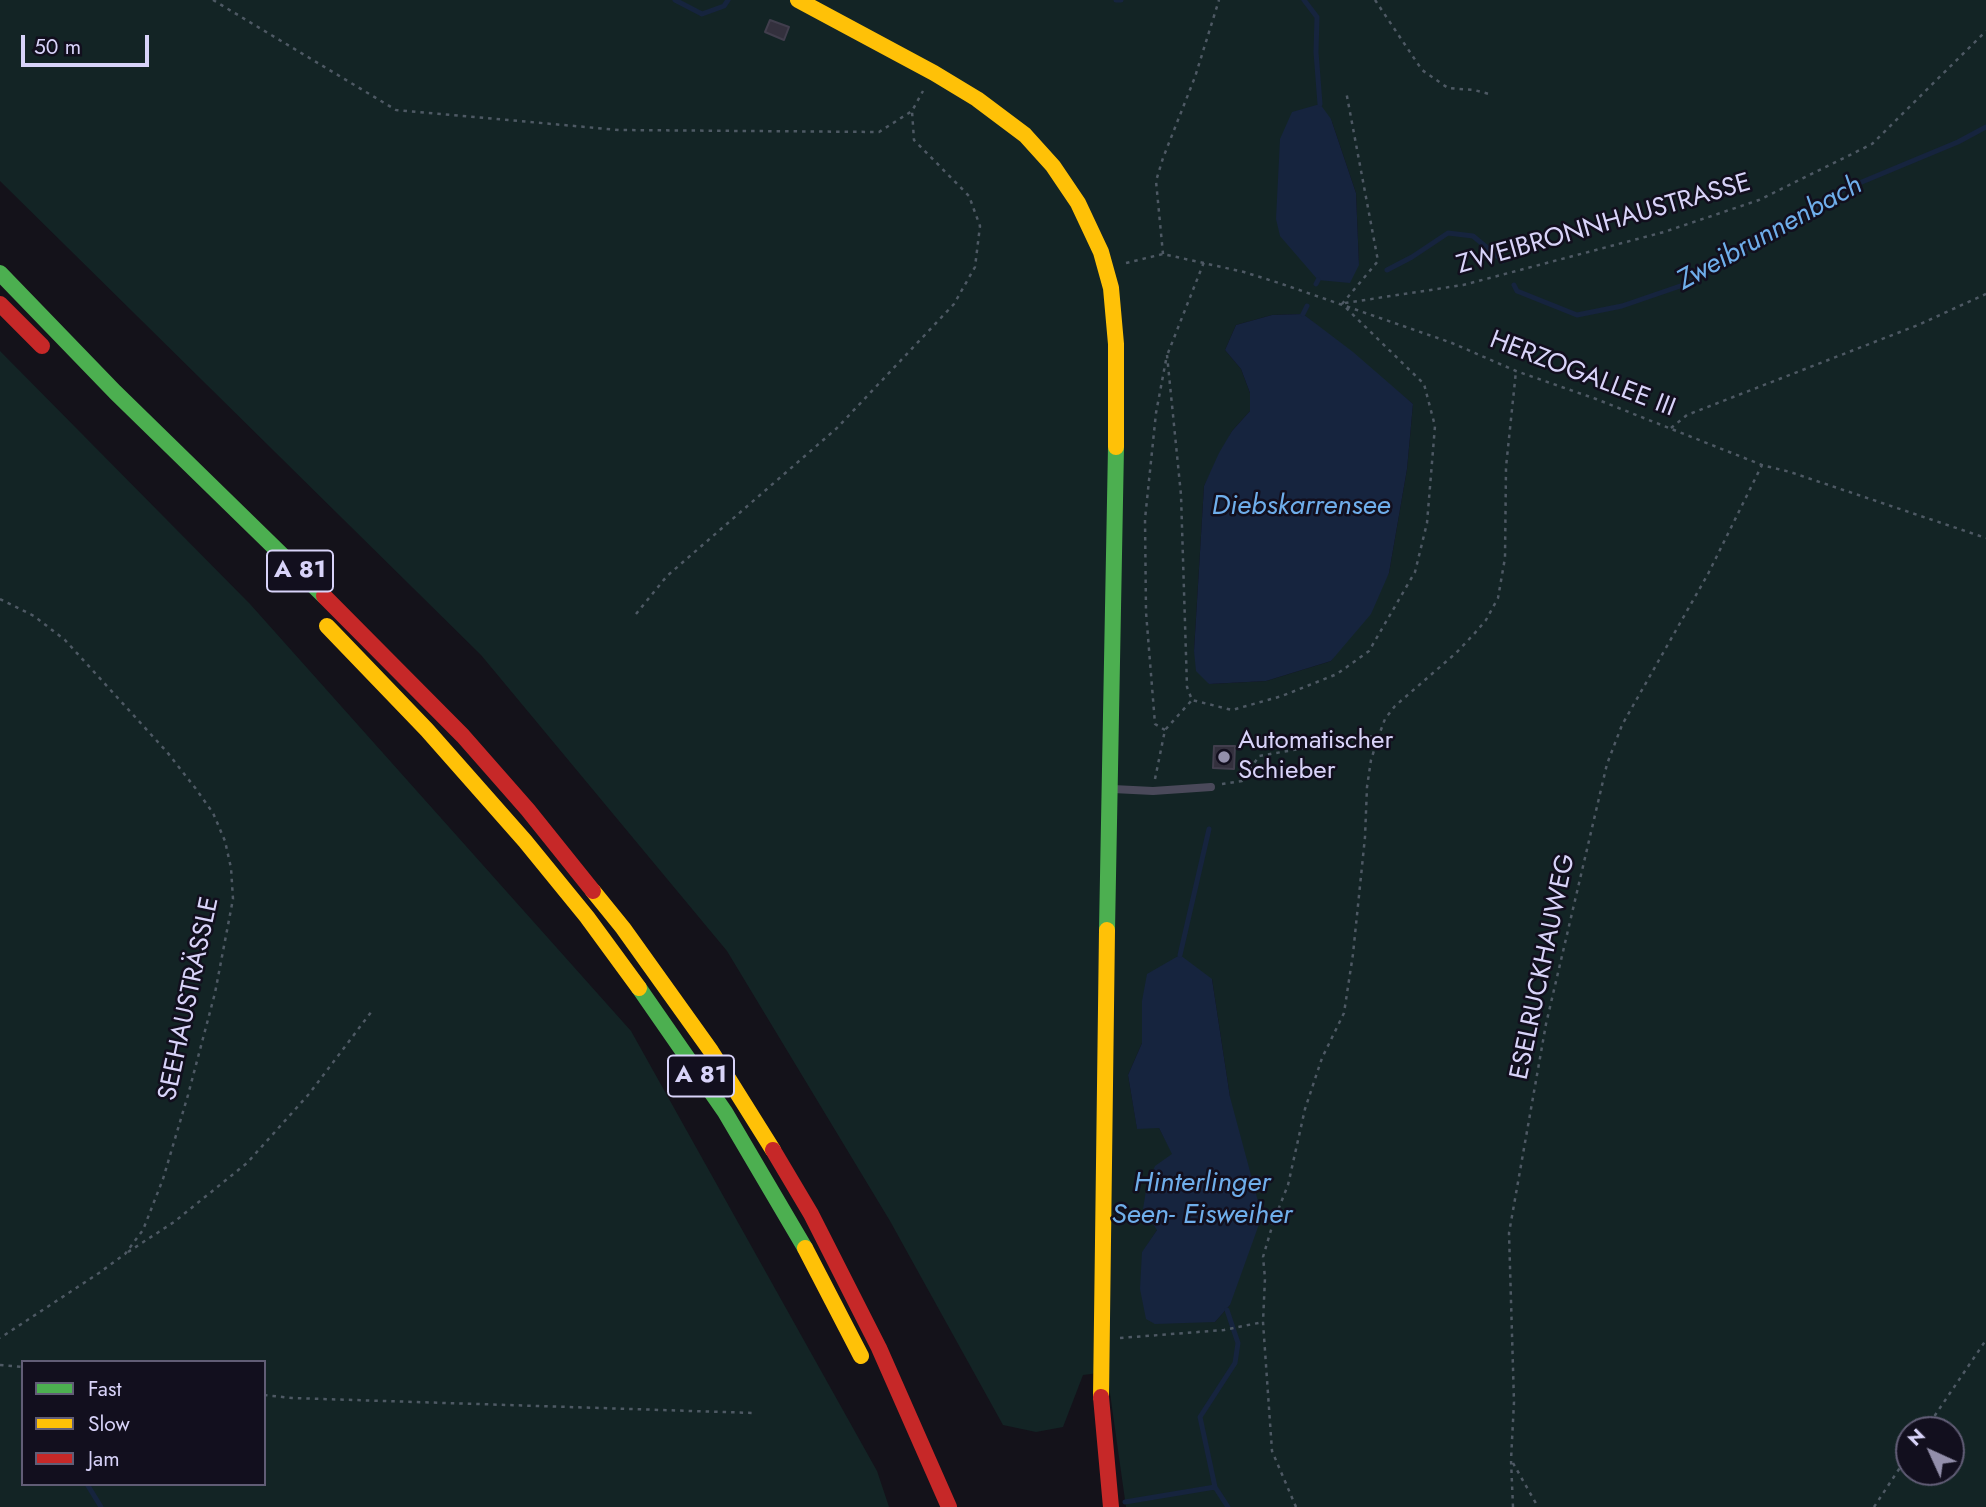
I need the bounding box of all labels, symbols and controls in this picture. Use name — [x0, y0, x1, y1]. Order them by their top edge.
scale bar — [24, 21, 152, 65]
text: 50 m — [34, 32, 81, 62]
street label: ZWEIBRONNHAUSTRASSE — [1454, 168, 1754, 282]
water label: Zweibrunnenbach — [1672, 169, 1868, 299]
street label: HERZOGALLEE III — [1485, 325, 1679, 425]
water label: Diebskarrensee — [1212, 490, 1390, 524]
road number: A 81 — [267, 550, 333, 592]
place label: Automatischer Schieber — [1238, 726, 1393, 788]
marker: Automatischer Schieber — [1216, 749, 1232, 765]
street label: ESELRUCKHAUWEG — [1505, 851, 1583, 1083]
street label: SEEHAUSTRÄSSLE — [153, 894, 227, 1104]
road number: A 81 — [668, 1056, 734, 1096]
water label: Hinterlinger Seen- Eisweiher — [1112, 1167, 1292, 1233]
legend — [21, 1360, 266, 1486]
text: Fast — [88, 1374, 121, 1404]
text: Slow — [88, 1409, 130, 1439]
north arrow — [1895, 1416, 1965, 1486]
text: N — [1901, 1422, 1931, 1452]
text: Jam — [88, 1444, 120, 1474]

